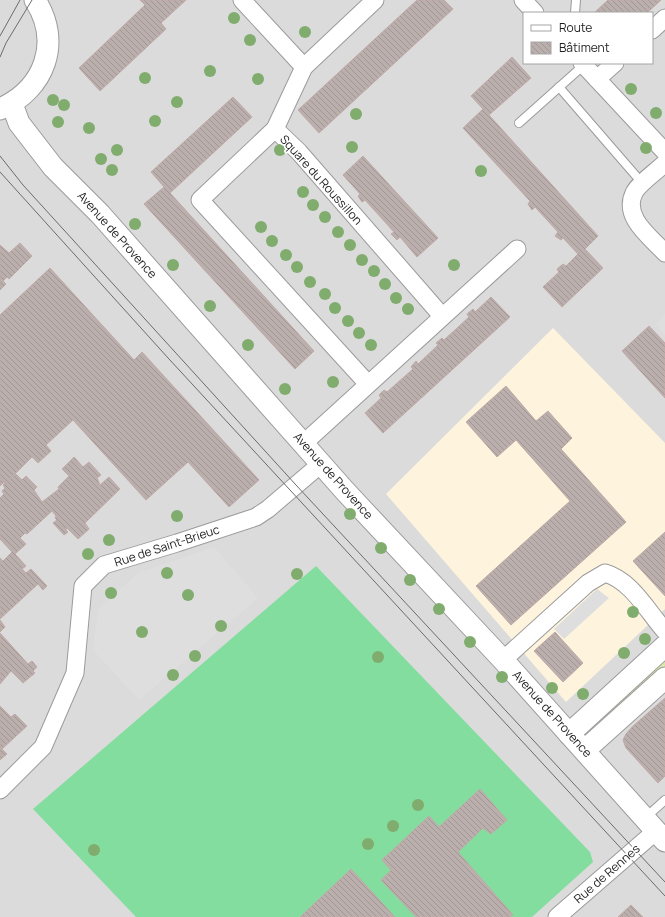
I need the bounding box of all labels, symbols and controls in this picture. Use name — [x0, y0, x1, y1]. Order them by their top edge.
legend — [523, 12, 653, 64]
text: Route — [559, 19, 592, 36]
text: Bâtiment — [559, 39, 610, 56]
street label: Square du Roussillon — [276, 131, 366, 228]
street label: Avenue de Provence — [74, 188, 161, 282]
street label: Avenue de Provence — [290, 429, 377, 523]
street label: Rue de Saint-Brieuc — [112, 520, 222, 571]
street label: Avenue de Provence — [509, 667, 596, 761]
street label: Rue de Rennes — [570, 840, 643, 907]

